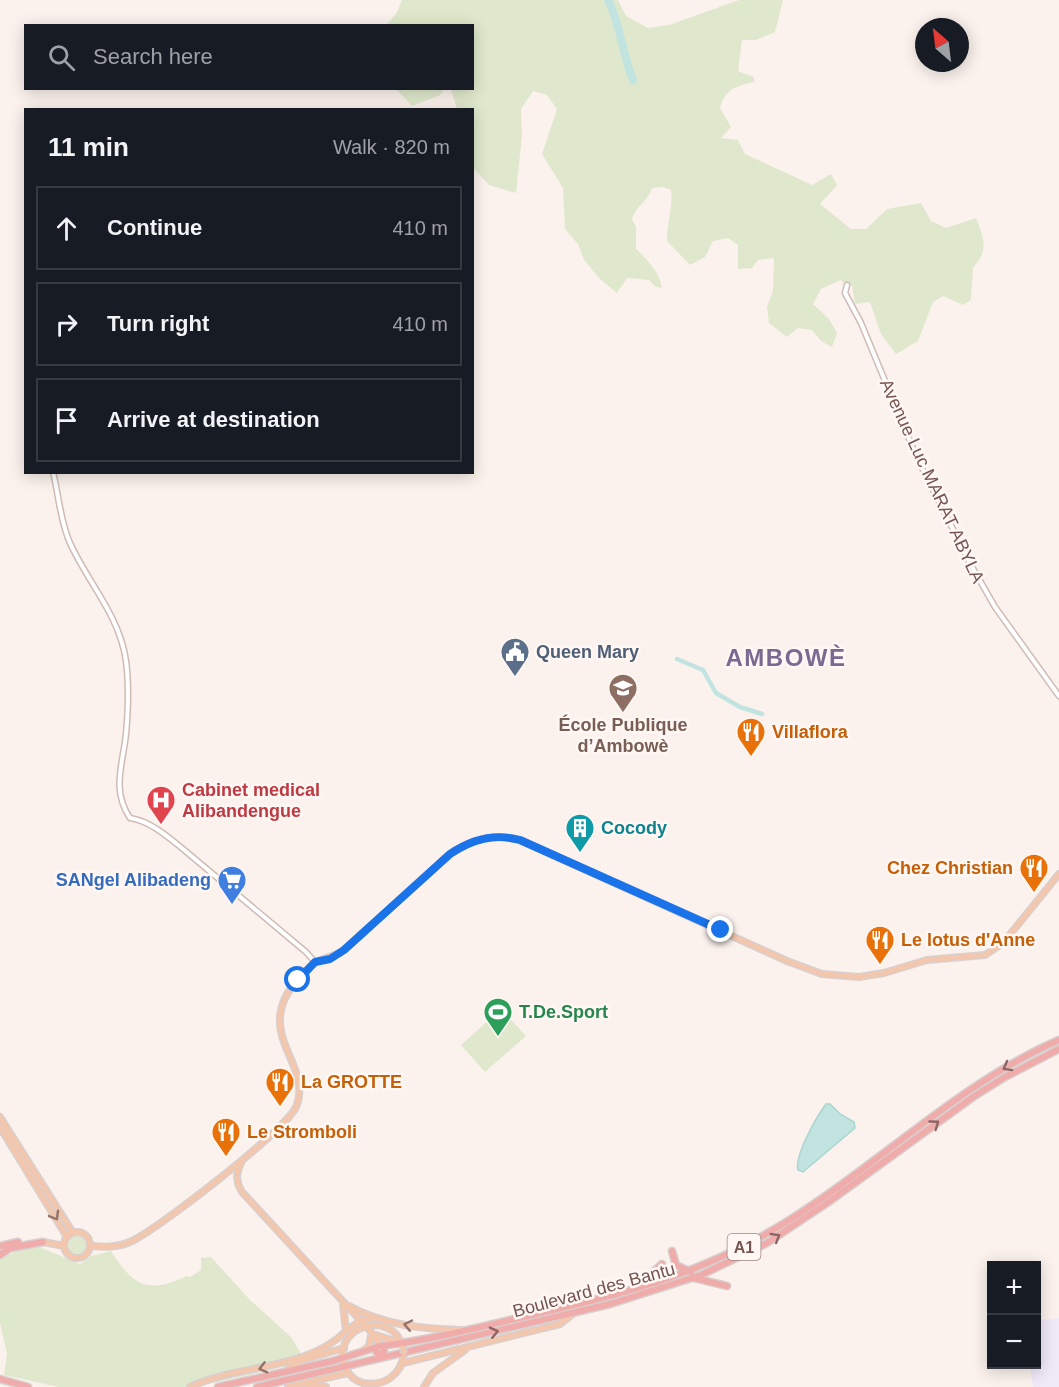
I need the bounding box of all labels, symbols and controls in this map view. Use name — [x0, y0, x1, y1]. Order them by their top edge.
north arrow — [915, 18, 969, 72]
search box — [24, 24, 474, 90]
icon: search — [45, 41, 78, 74]
text: Search here — [93, 44, 213, 69]
text: 11 min — [48, 132, 129, 162]
text: Walk · 820 m — [333, 136, 450, 158]
icon: ahead — [50, 212, 83, 245]
text: Continue — [107, 215, 202, 240]
text: 410 m — [392, 217, 448, 239]
icon: right — [50, 308, 83, 341]
text: Turn right — [107, 311, 209, 336]
text: 410 m — [392, 313, 448, 335]
street label: Avenue Luc MARAT ABYLA — [876, 376, 988, 586]
icon: arrive — [50, 404, 83, 437]
text: Arrive at destination — [107, 407, 320, 432]
public building icon: Queen Mary — [499, 636, 531, 678]
place label: Queen Mary — [536, 642, 639, 662]
district label: AMBOWÈ — [726, 644, 846, 671]
school or university icon: École Publique d’Ambowè — [607, 672, 639, 714]
place label: École Publique d’Ambowè — [558, 714, 688, 756]
restaurant icon: Villaflora — [735, 716, 767, 758]
place label: Villaflora — [772, 722, 849, 742]
place label: Cabinet medical Alibandengue — [182, 780, 320, 821]
hospital icon: Cabinet medical Alibandengue — [145, 784, 177, 826]
building icon: Cocody — [564, 812, 596, 854]
place label: Cocody — [601, 818, 667, 838]
restaurant icon: Chez Christian — [1018, 852, 1050, 894]
place label: Chez Christian — [887, 858, 1013, 878]
supermarket icon: SANgel Alibadeng — [216, 864, 248, 906]
place label: SANgel Alibadeng — [56, 870, 211, 890]
route end — [707, 916, 733, 942]
restaurant icon: Le lotus d'Anne — [864, 924, 896, 966]
place label: Le lotus d'Anne — [901, 930, 1035, 950]
route start — [284, 966, 310, 992]
sports icon: T.De.Sport — [482, 996, 514, 1038]
place label: T.De.Sport — [519, 1002, 608, 1022]
one-way arrow — [1003, 1060, 1013, 1071]
restaurant icon: La GROTTE — [264, 1066, 296, 1108]
place label: La GROTTE — [301, 1072, 402, 1092]
restaurant icon: Le Stromboli — [210, 1116, 242, 1158]
one-way arrow — [929, 1120, 940, 1131]
place label: Le Stromboli — [247, 1122, 357, 1142]
one-way arrow — [48, 1210, 59, 1220]
road number: A1 — [728, 1234, 760, 1260]
one-way arrow — [770, 1234, 781, 1245]
street label: Boulevard des Bantu — [511, 1259, 677, 1321]
map controls — [987, 1261, 1041, 1369]
button: + — [987, 1261, 1041, 1315]
button: − — [987, 1315, 1041, 1369]
one-way arrow — [403, 1319, 413, 1332]
one-way arrow — [488, 1327, 498, 1340]
one-way arrow — [258, 1361, 268, 1374]

